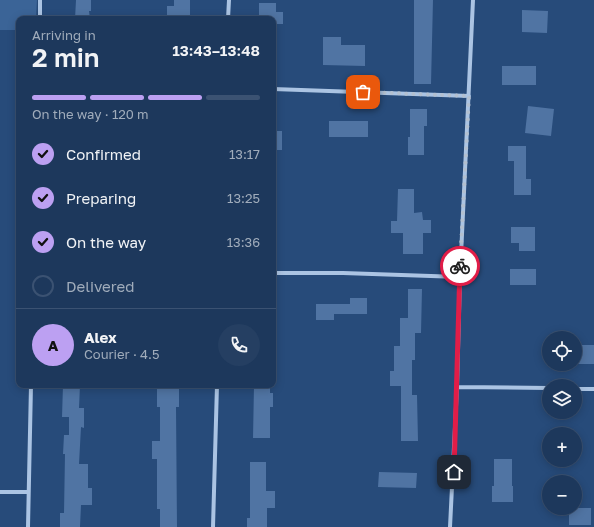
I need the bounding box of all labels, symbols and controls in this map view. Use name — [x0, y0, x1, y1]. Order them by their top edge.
text: Arriving in — [32, 27, 96, 43]
text: 13:43–13:48 — [172, 41, 260, 59]
text: 2 min — [32, 42, 100, 73]
pin — [346, 75, 380, 109]
icon: bag — [352, 81, 374, 103]
text: On the way · 120 m — [32, 106, 149, 122]
icon: check — [32, 143, 54, 165]
text: Confirmed — [66, 145, 141, 163]
text: 13:17 — [229, 146, 260, 162]
icon: check — [32, 187, 54, 209]
text: Preparing — [66, 189, 136, 207]
text: 13:25 — [227, 190, 260, 206]
icon: check — [32, 231, 54, 253]
text: On the way — [66, 233, 146, 251]
text: 13:36 — [227, 234, 260, 250]
courier — [440, 246, 480, 286]
icon: bike — [449, 255, 471, 277]
text: Delivered — [66, 277, 134, 295]
button: phone — [218, 324, 260, 366]
text: Alex — [84, 328, 117, 346]
map controls — [542, 331, 582, 515]
button: locate — [542, 331, 582, 371]
text: A — [48, 336, 58, 354]
text: Courier · 4.5 — [84, 346, 159, 362]
button: layers — [542, 379, 582, 419]
button: + — [542, 427, 582, 467]
pin — [437, 455, 471, 489]
icon: home — [443, 461, 465, 483]
button: − — [542, 475, 582, 515]

